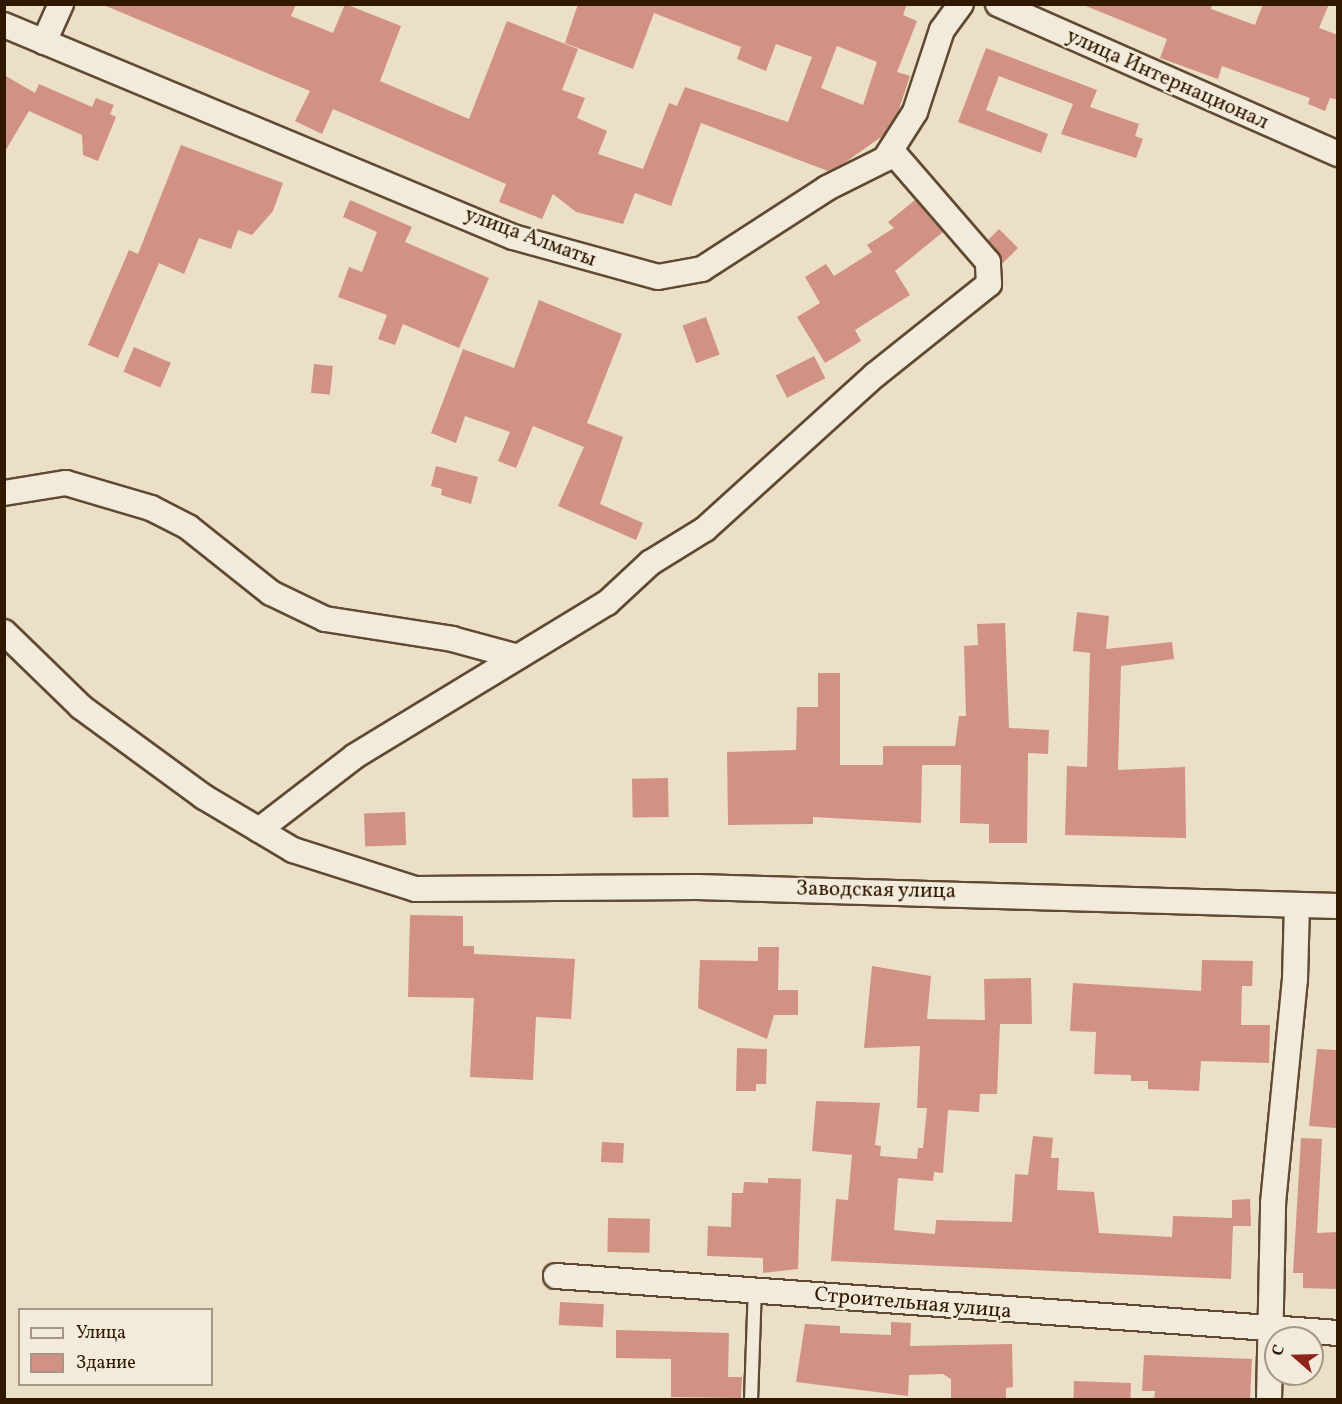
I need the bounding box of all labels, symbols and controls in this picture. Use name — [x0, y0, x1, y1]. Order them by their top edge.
street label: улица Интернационал — [1062, 24, 1272, 136]
street label: улица Алматы — [461, 203, 599, 273]
street label: Заводская улица — [795, 877, 957, 905]
street label: Строительная улица — [813, 1283, 1013, 1325]
legend — [18, 1308, 213, 1386]
text: Улица — [76, 1321, 126, 1346]
north arrow — [1264, 1326, 1324, 1386]
text: С — [1267, 1342, 1291, 1359]
text: Здание — [76, 1351, 136, 1376]

